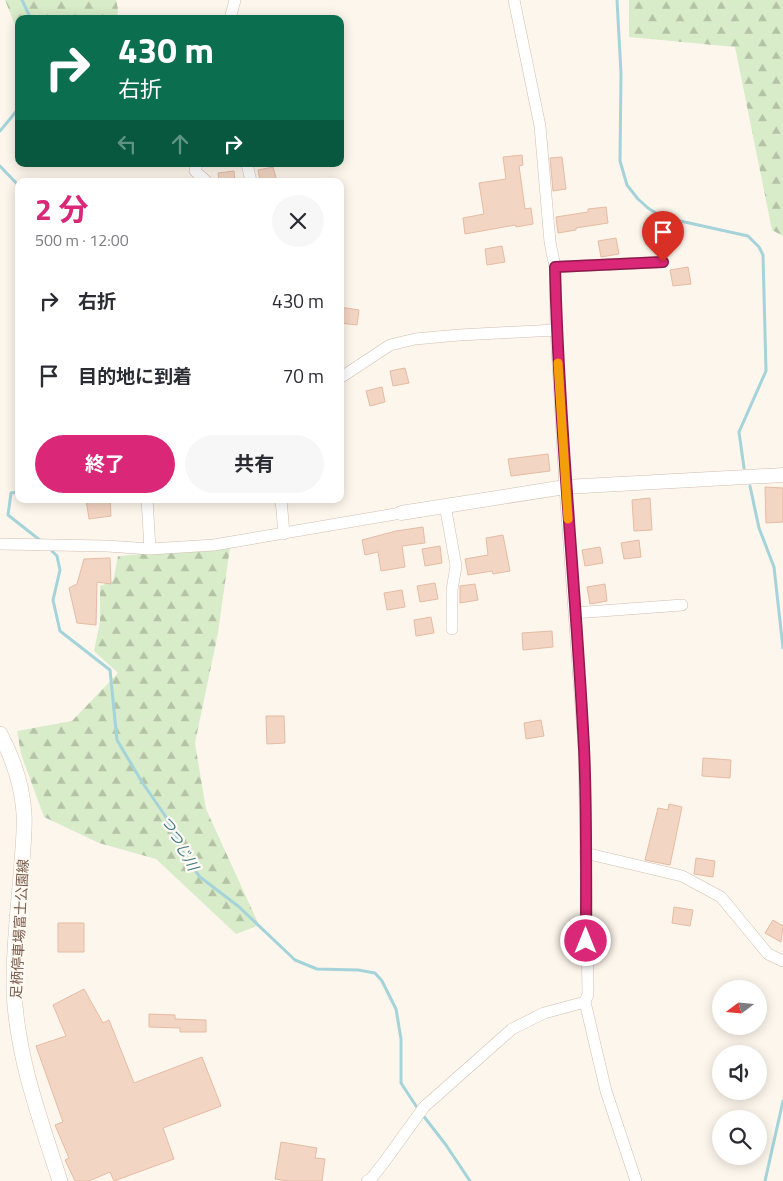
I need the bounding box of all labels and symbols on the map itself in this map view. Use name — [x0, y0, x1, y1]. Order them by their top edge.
pin — [642, 211, 684, 262]
water label: つつじ川 — [155, 811, 206, 877]
street label: 足柄停車場富士公園線 — [5, 859, 33, 999]
position arrow — [559, 914, 611, 966]
north arrow — [712, 980, 768, 1035]

